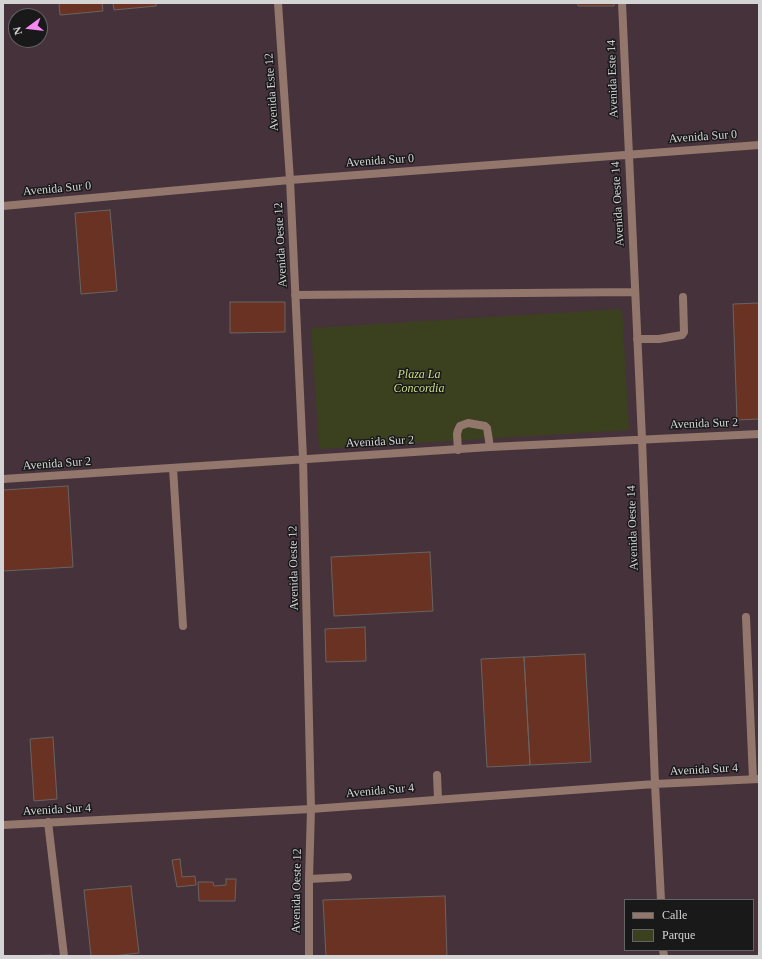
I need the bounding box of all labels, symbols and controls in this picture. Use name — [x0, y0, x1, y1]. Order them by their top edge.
north arrow — [8, 8, 48, 48]
text: N — [11, 25, 24, 36]
street label: Avenida Este 14 — [604, 40, 622, 118]
street label: Avenida Este 12 — [262, 52, 282, 132]
street label: Avenida Sur 0 — [668, 127, 738, 147]
street label: Avenida Sur 0 — [345, 151, 415, 171]
street label: Avenida Oeste 14 — [609, 161, 627, 247]
street label: Avenida Sur 0 — [22, 179, 92, 199]
street label: Avenida Oeste 12 — [272, 202, 290, 288]
park label: Plaza La Concordia — [394, 368, 444, 396]
street label: Avenida Sur 2 — [670, 416, 738, 432]
street label: Avenida Sur 2 — [345, 433, 415, 451]
street label: Avenida Sur 2 — [22, 454, 92, 474]
street label: Avenida Oeste 14 — [624, 485, 642, 571]
street label: Avenida Oeste 12 — [286, 525, 302, 611]
street label: Avenida Sur 4 — [669, 761, 739, 779]
street label: Avenida Sur 4 — [345, 781, 415, 801]
street label: Avenida Sur 4 — [22, 801, 92, 819]
street label: Avenida Oeste 12 — [289, 848, 305, 934]
legend — [624, 899, 754, 951]
text: Calle — [662, 908, 687, 922]
text: Parque — [662, 928, 695, 942]

